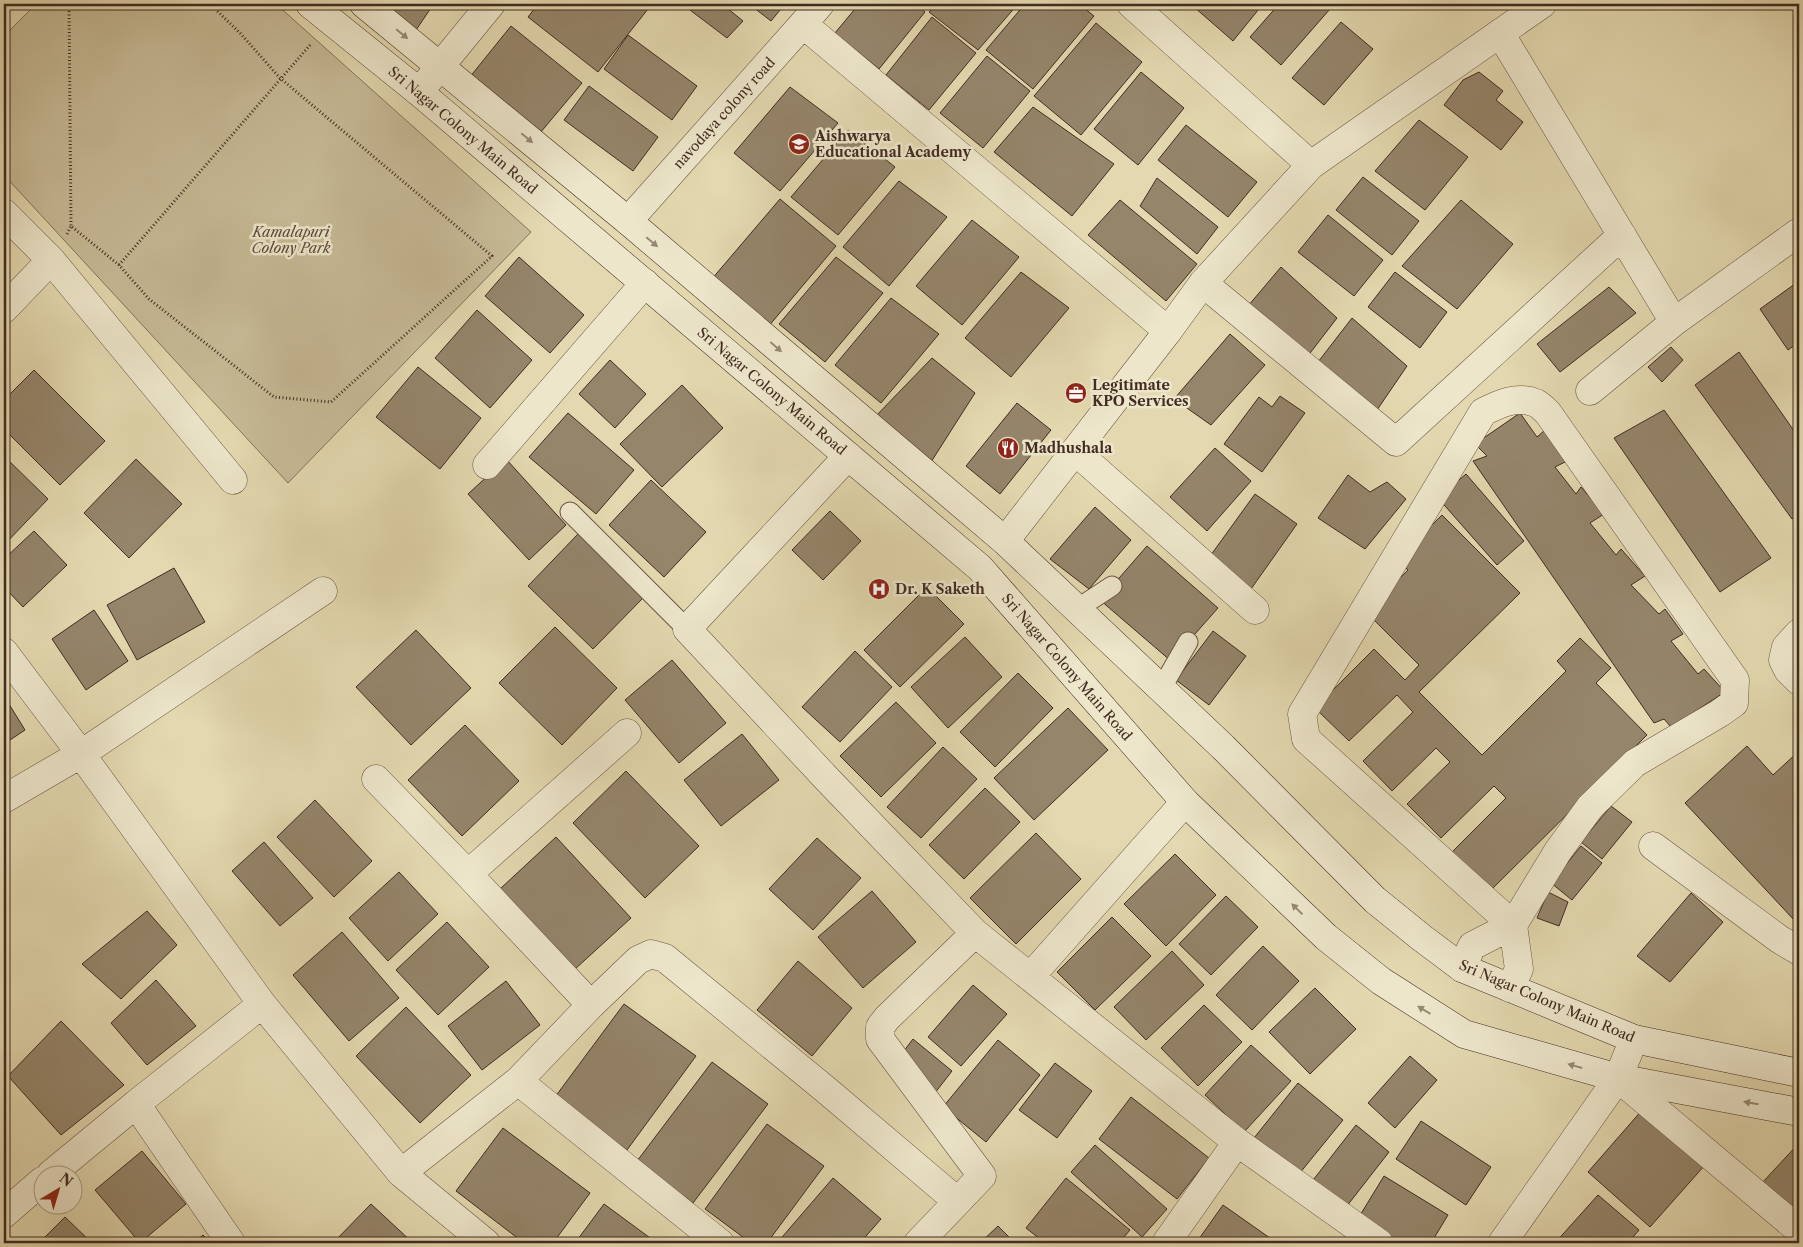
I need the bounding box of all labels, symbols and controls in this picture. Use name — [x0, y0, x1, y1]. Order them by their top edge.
one-way arrow — [395, 29, 408, 40]
street label: navodaya colony road — [669, 53, 779, 172]
street label: Sri Nagar Colony Main Road — [385, 62, 542, 198]
place label: Aishwarya Educational Academy — [814, 127, 971, 161]
one-way arrow — [521, 132, 534, 143]
school or university icon: Aishwarya Educational Academy — [787, 132, 811, 156]
park label: Kamalapuri Colony Park — [252, 223, 331, 257]
one-way arrow — [646, 236, 658, 247]
street label: Sri Nagar Colony Main Road — [694, 323, 851, 459]
one-way arrow — [769, 342, 782, 353]
place label: Legitimate KPO Services — [1092, 376, 1189, 410]
office icon: Legitimate KPO Services — [1064, 381, 1088, 405]
restaurant icon: Madhushala — [996, 436, 1020, 460]
place label: Madhushala — [1024, 439, 1113, 457]
hospital icon: Dr. K Saketh — [867, 577, 891, 601]
place label: Dr. K Saketh — [895, 580, 985, 598]
street label: Sri Nagar Colony Main Road — [998, 590, 1136, 745]
one-way arrow — [1291, 903, 1303, 915]
street label: Sri Nagar Colony Main Road — [1456, 956, 1638, 1046]
one-way arrow — [1418, 1005, 1431, 1014]
one-way arrow — [1568, 1062, 1583, 1070]
one-way arrow — [1744, 1099, 1759, 1107]
north arrow — [32, 1164, 82, 1214]
text: N — [56, 1169, 76, 1191]

